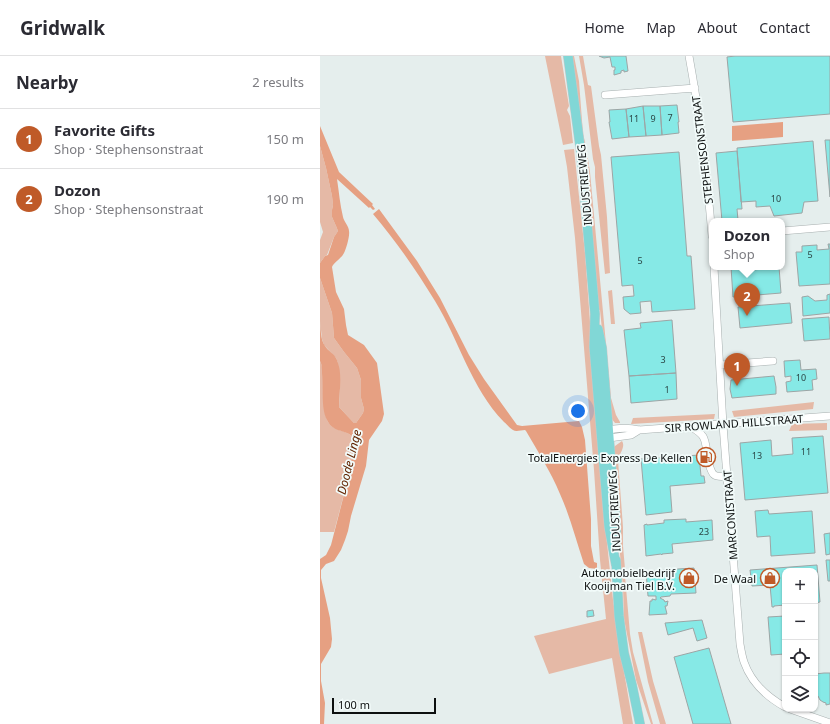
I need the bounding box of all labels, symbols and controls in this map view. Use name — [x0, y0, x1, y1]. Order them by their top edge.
text: Gridwalk — [20, 15, 105, 41]
text: Home — [585, 18, 624, 37]
text: Map — [646, 18, 676, 37]
text: About — [698, 18, 737, 37]
text: Contact — [759, 18, 810, 37]
text: Nearby — [16, 71, 78, 94]
text: 2 results — [252, 73, 304, 91]
street label: STEPHENSONSTRAAT — [688, 95, 716, 205]
house number: 7 — [667, 111, 673, 124]
house number: 11 — [629, 112, 639, 125]
house number: 9 — [650, 112, 656, 125]
text: Favorite Gifts — [54, 120, 155, 140]
text: 1 — [25, 130, 33, 148]
text: 150 m — [266, 130, 304, 148]
text: Shop · Stephensonstraat — [54, 140, 203, 158]
street label: INDUSTRIEWEG — [573, 144, 595, 226]
text: Dozon — [54, 180, 101, 200]
text: 2 — [25, 190, 33, 208]
text: 190 m — [266, 190, 304, 208]
house number: 10 — [771, 192, 781, 205]
text: Shop · Stephensonstraat — [54, 200, 203, 218]
popup — [709, 218, 785, 270]
text: Dozon — [724, 225, 770, 245]
text: Shop — [724, 245, 755, 263]
house number: 5 — [807, 248, 813, 261]
house number: 5 — [637, 254, 643, 267]
pin: 2 — [734, 283, 760, 316]
house number: 3 — [660, 353, 666, 366]
pin: 1 — [724, 353, 750, 386]
house number: 10 — [796, 371, 806, 384]
house number: 1 — [664, 383, 670, 396]
your location — [568, 401, 588, 421]
street label: SIR ROWLAND HILLSTRAAT — [664, 411, 804, 435]
water label: Doode Linge — [333, 428, 365, 496]
house number: 11 — [801, 445, 811, 458]
fuel station icon: TotalEnergies Express De Kellen — [695, 446, 717, 468]
house number: 13 — [752, 449, 762, 462]
place label: TotalEnergies Express De Kellen — [528, 450, 692, 465]
street label: INDUSTRIEWEG — [604, 470, 624, 552]
street label: MARCONISTRAAT — [719, 470, 741, 560]
house number: 23 — [699, 525, 709, 538]
place label: Automobielbedrijf Kooijman Tiel B.V. — [581, 565, 676, 593]
shop icon: Automobielbedrijf Kooijman Tiel B.V. — [678, 567, 700, 589]
shop icon: De Waal — [759, 567, 781, 589]
map controls — [782, 568, 818, 712]
button: + — [782, 568, 818, 604]
place label: De Waal — [714, 571, 756, 586]
button: − — [782, 604, 818, 640]
button: locate — [782, 640, 818, 676]
button: layers — [782, 676, 818, 712]
scale bar — [332, 696, 436, 715]
text: 100 m — [338, 697, 370, 712]

